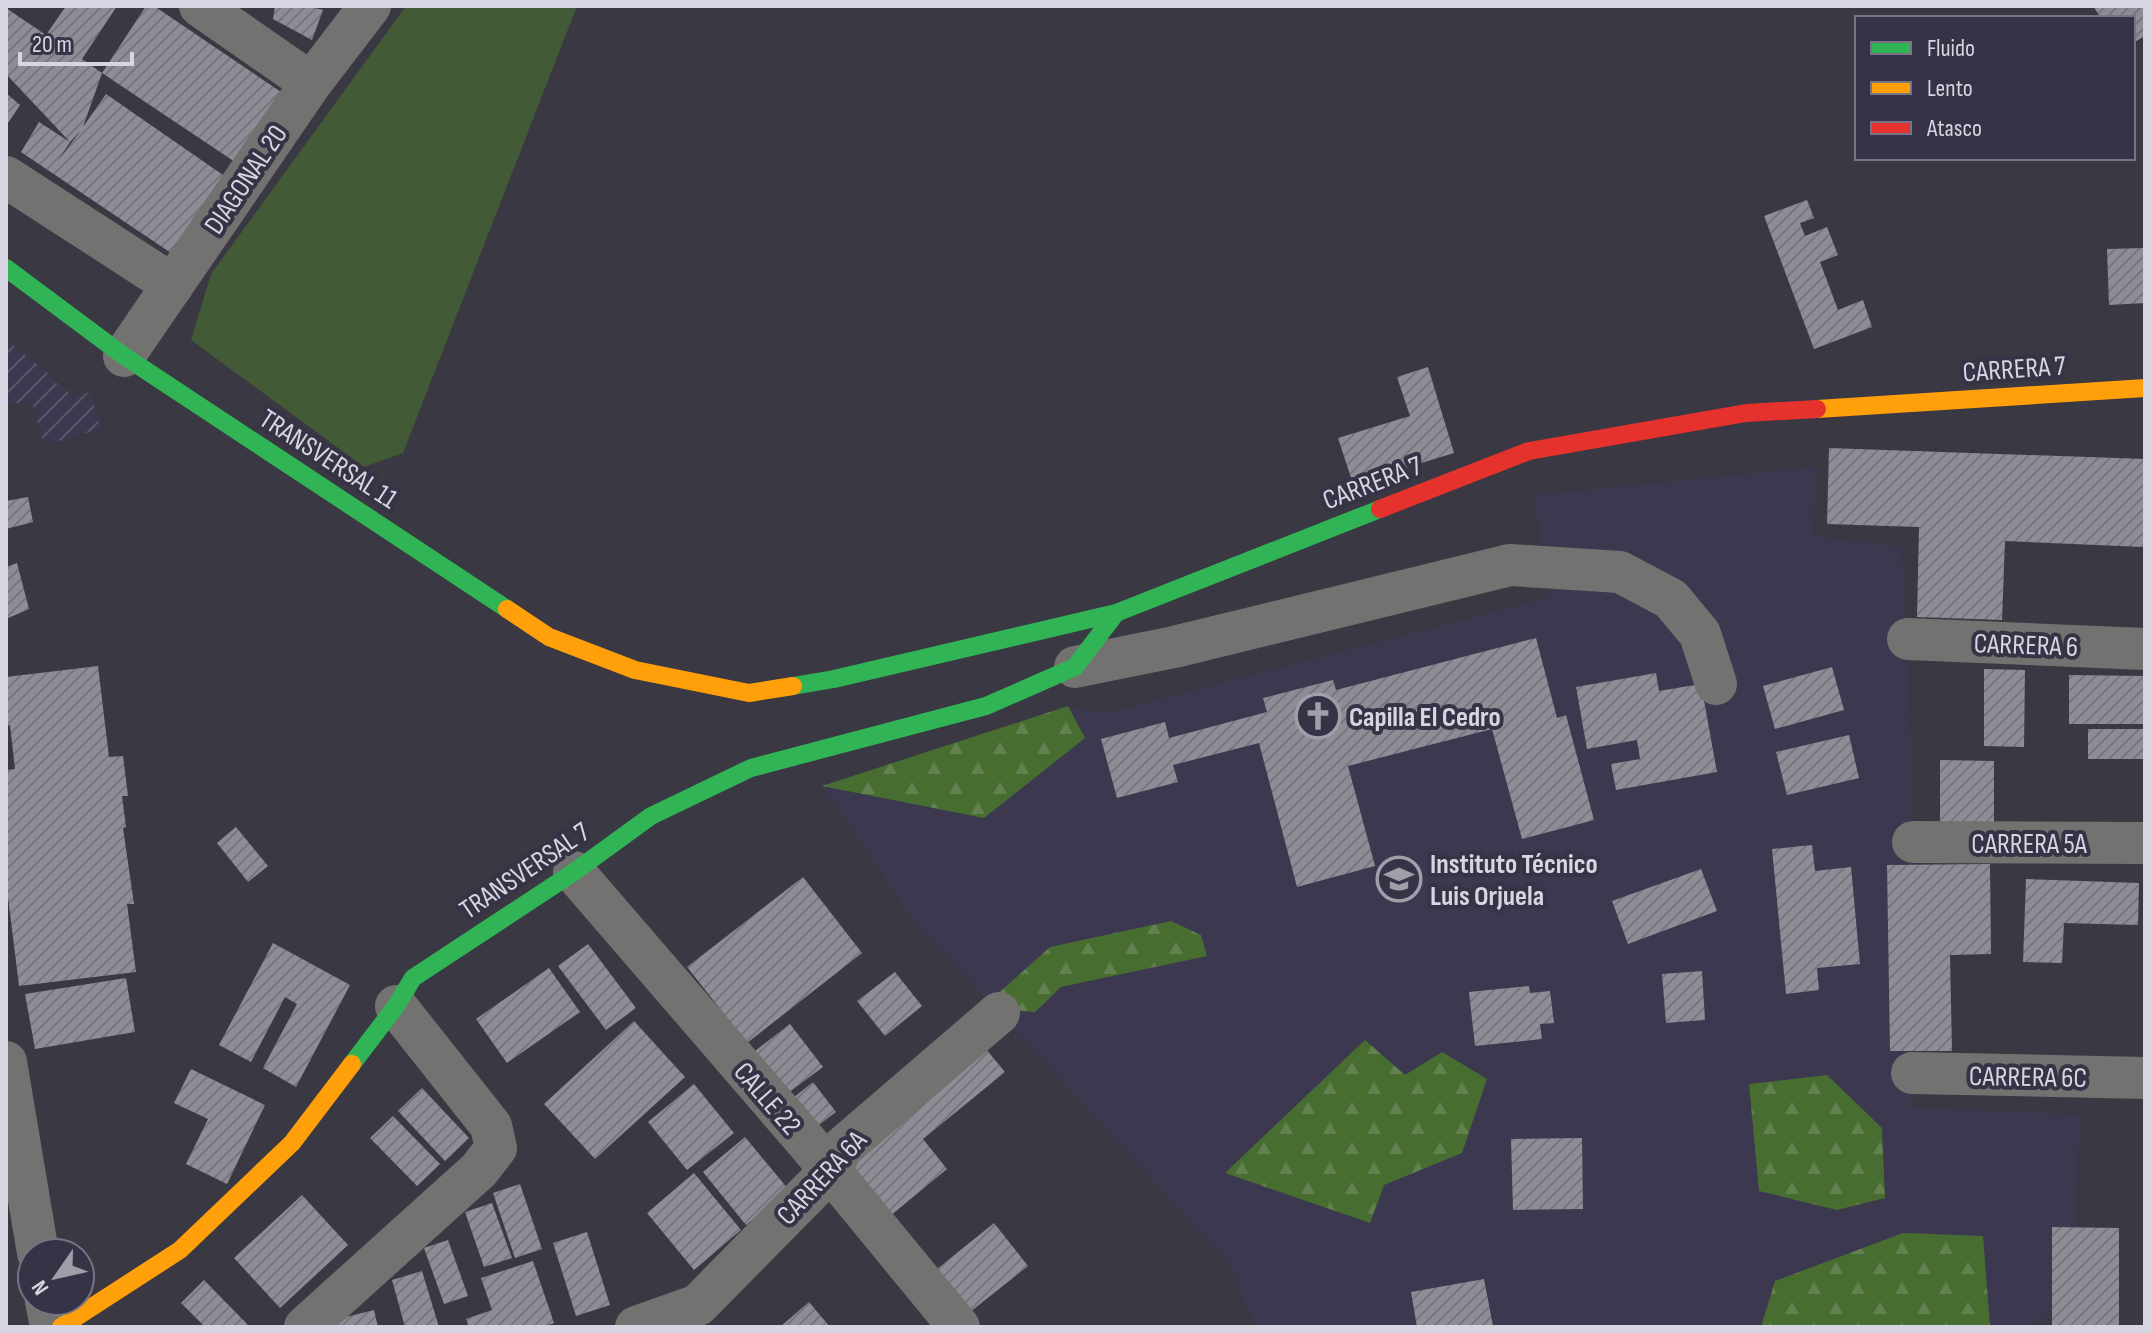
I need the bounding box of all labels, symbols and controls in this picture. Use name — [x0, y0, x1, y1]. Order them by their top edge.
scale bar — [20, 16, 132, 66]
legend — [1855, 16, 2135, 160]
text: 20 m — [32, 30, 72, 59]
text: Fluido — [1927, 34, 1975, 63]
text: Lento — [1927, 74, 1973, 103]
text: Atasco — [1926, 114, 1982, 143]
street label: DIAGONAL 20 — [198, 119, 295, 241]
street label: CARRERA 7 — [1961, 349, 2067, 390]
street label: TRANSVERSAL 11 — [253, 402, 404, 516]
street label: CARRERA 7 — [1318, 449, 1427, 517]
street label: CARRERA 6 — [1973, 627, 2079, 664]
church icon: Capilla El Cedro — [1294, 692, 1342, 740]
place label: Capilla El Cedro — [1349, 701, 1501, 734]
street label: TRANSVERSAL 7 — [454, 816, 596, 927]
street label: CARRERA 5A — [1971, 828, 2088, 861]
place label: Instituto Técnico Luis Orjuela — [1430, 848, 1598, 913]
school or university icon: Instituto Técnico Luis Orjuela — [1375, 855, 1423, 903]
street label: CALLE 22 — [726, 1056, 807, 1142]
street label: CARRERA 6C — [1969, 1060, 2087, 1095]
street label: CARRERA 6A — [770, 1123, 875, 1232]
north arrow — [16, 1237, 96, 1317]
text: N — [26, 1275, 55, 1300]

